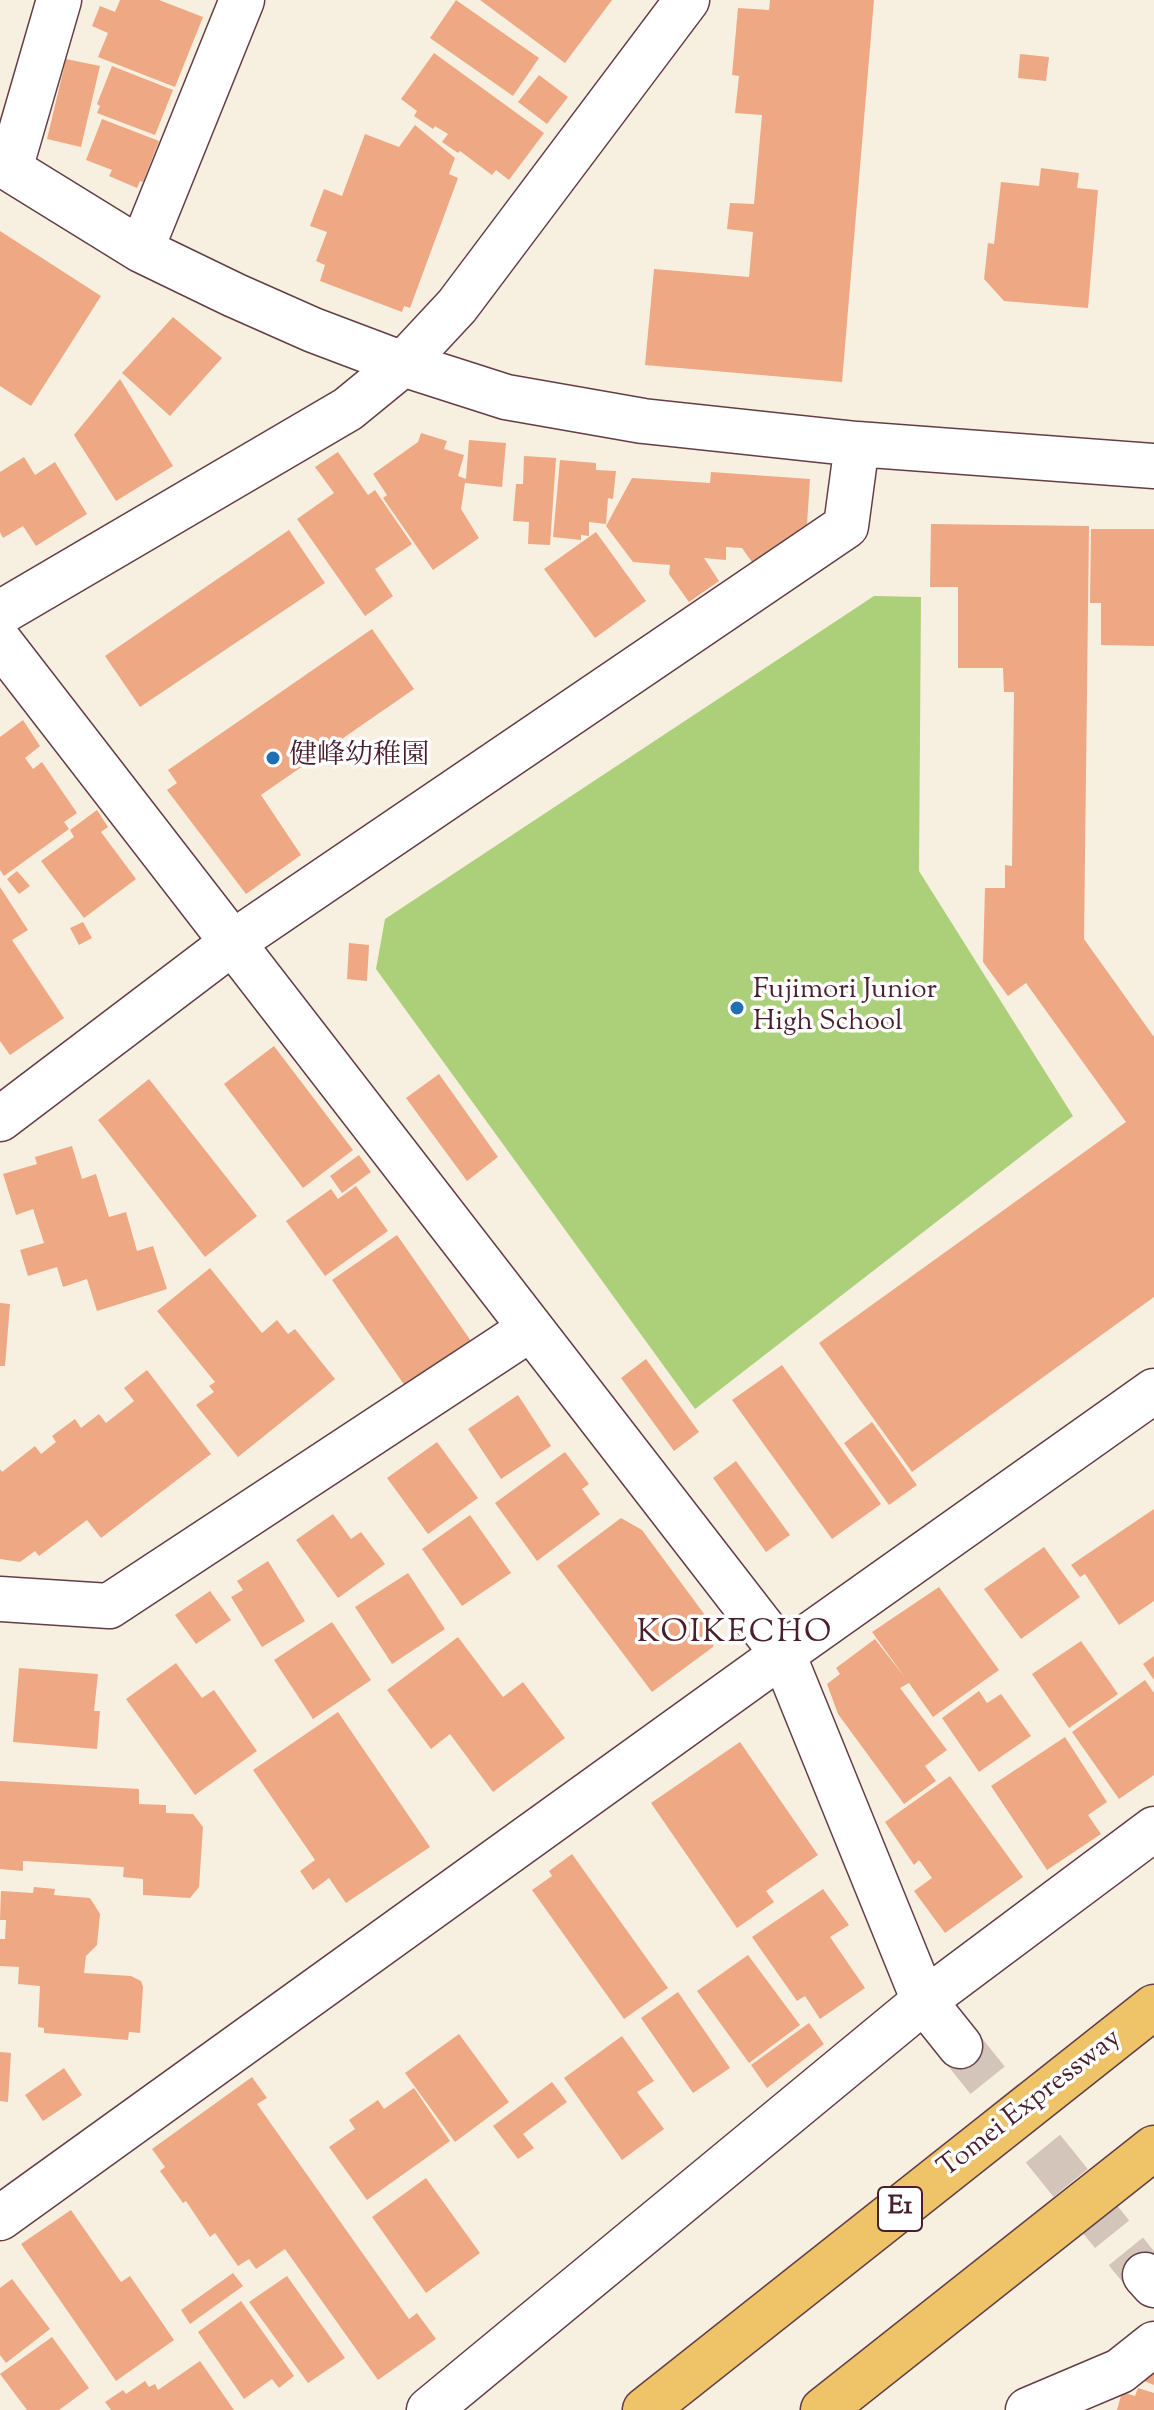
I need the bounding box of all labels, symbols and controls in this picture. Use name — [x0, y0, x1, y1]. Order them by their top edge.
place label: 健峰幼稚園 — [289, 741, 429, 775]
marker: 健峰幼稚園 — [264, 749, 282, 767]
place label: Fujimori Junior High School — [753, 975, 937, 1041]
marker: Fujimori Junior High School — [728, 999, 746, 1017]
district label: KOIKECHO — [637, 1617, 833, 1655]
street label: Tomei Expressway — [933, 2023, 1129, 2187]
road number: E1 — [878, 2187, 922, 2231]

